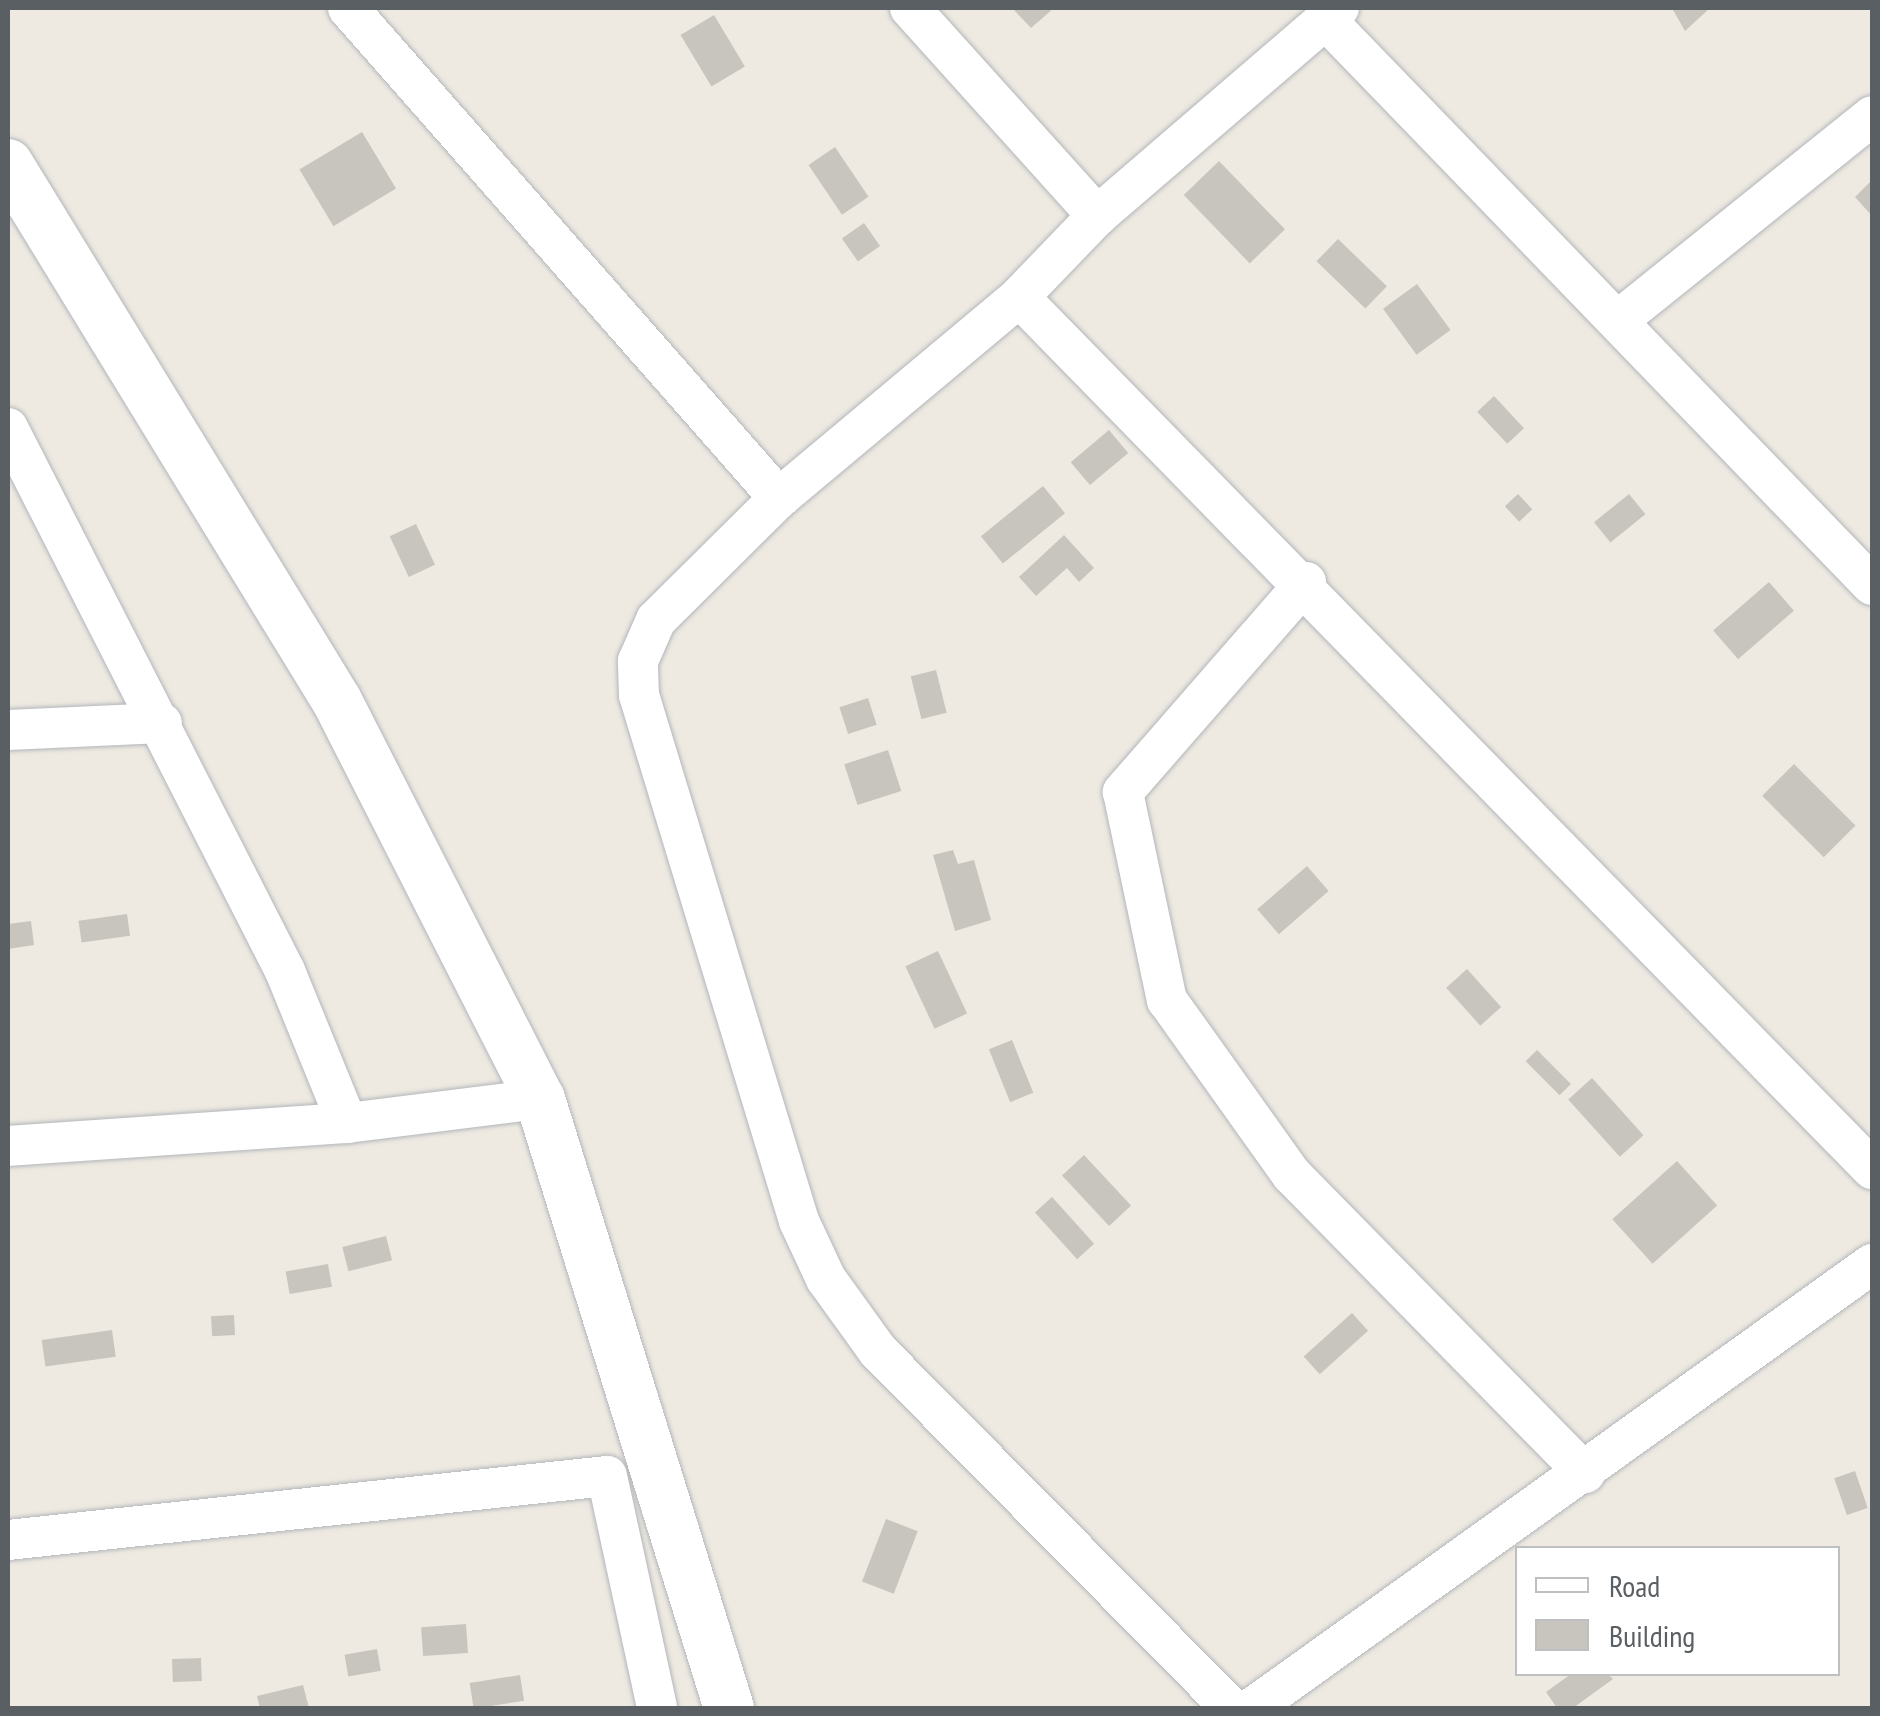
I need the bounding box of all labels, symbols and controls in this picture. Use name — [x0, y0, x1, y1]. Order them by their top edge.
legend — [1515, 1546, 1840, 1676]
text: Road — [1609, 1566, 1660, 1605]
text: Building — [1609, 1616, 1695, 1655]

